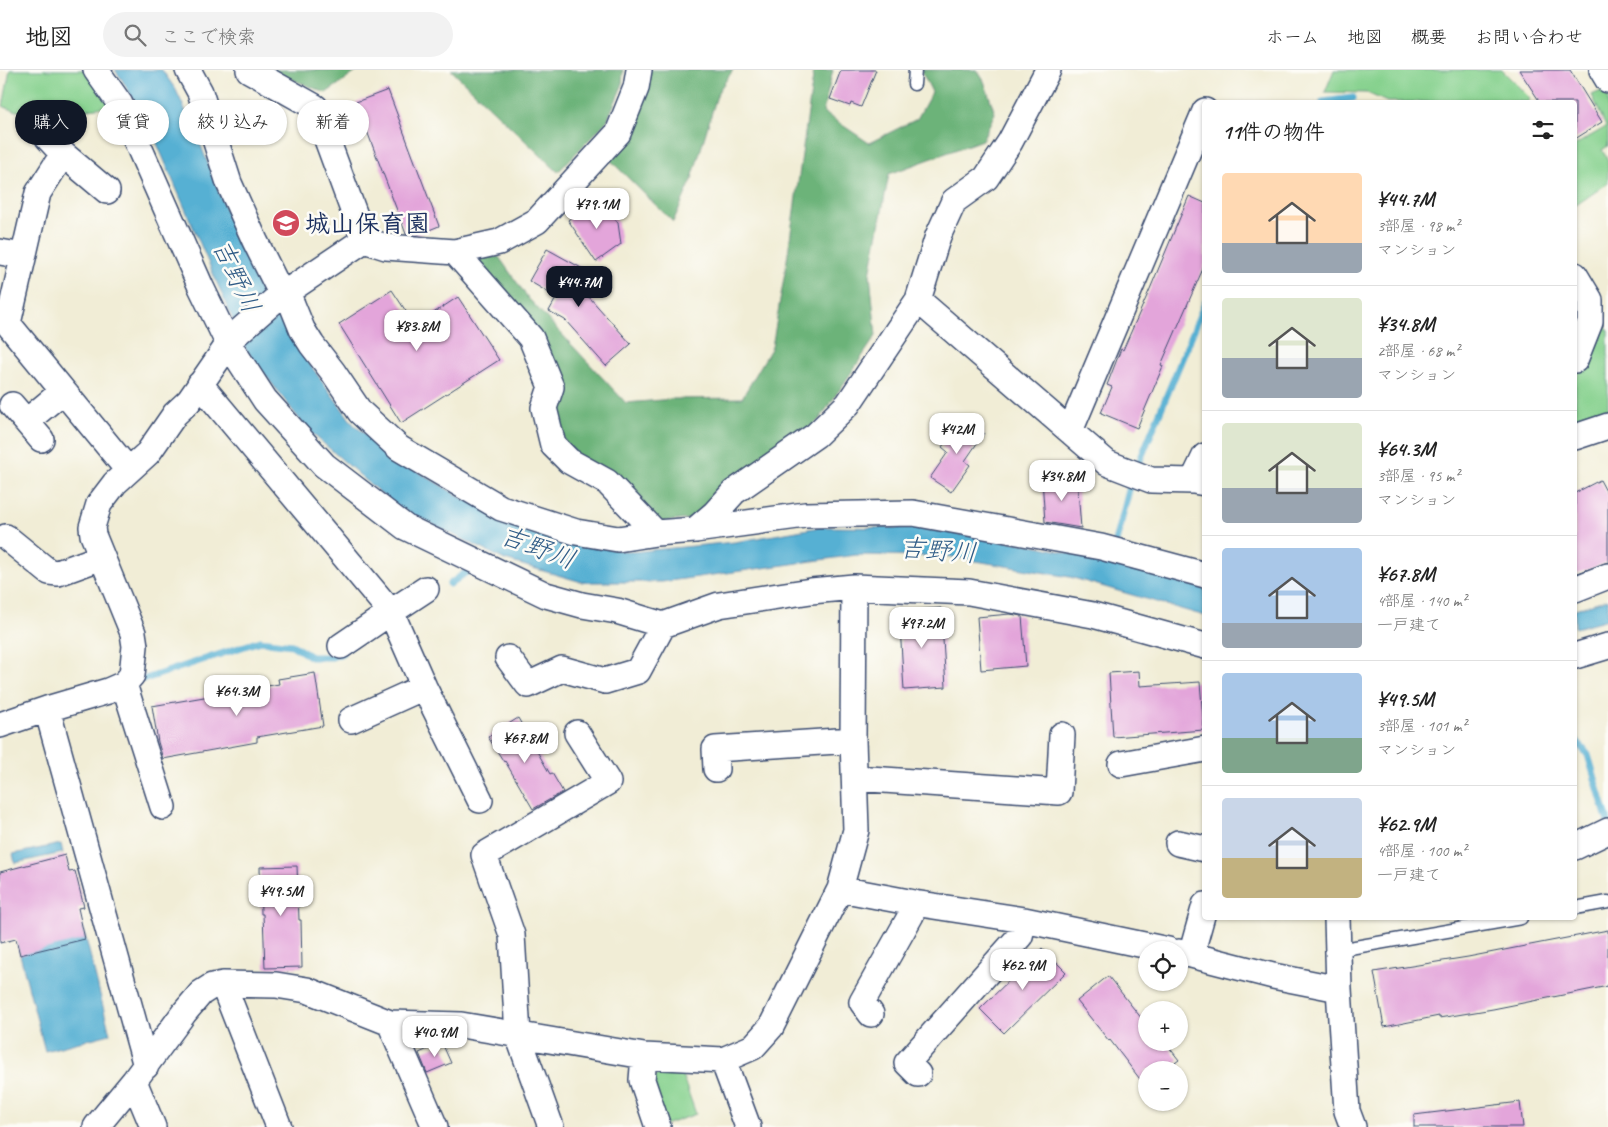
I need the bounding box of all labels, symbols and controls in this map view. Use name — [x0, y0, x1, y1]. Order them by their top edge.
search box — [103, 12, 453, 57]
icon: search — [121, 21, 149, 49]
text: 地図 — [25, 22, 73, 52]
text: ここで検索 — [161, 25, 256, 49]
text: ホーム — [1266, 26, 1319, 48]
text: 地図 — [1347, 26, 1383, 48]
text: 概要 — [1411, 26, 1447, 48]
text: お問い合わせ — [1475, 26, 1583, 48]
chip: 購入 — [15, 100, 87, 145]
chip: 賃貸 — [97, 100, 169, 145]
chip: 絞り込み — [179, 100, 287, 145]
chip: 新着 — [297, 100, 369, 145]
icon: filters — [1529, 116, 1557, 144]
text: 11件の物件 — [1222, 119, 1325, 145]
text: ¥44.7M — [1377, 186, 1434, 212]
pin: ¥79.1M — [556, 188, 638, 230]
icon: home — [1262, 193, 1322, 253]
text: ¥79.1M — [575, 194, 619, 214]
school or university icon: 城山保育園 — [271, 208, 301, 238]
place label: 城山保育園 — [305, 208, 430, 240]
text: 3部屋 · 98 m² — [1377, 216, 1459, 236]
water label: 吉野川 — [205, 234, 268, 319]
text: マンション — [1377, 240, 1456, 260]
pin: ¥44.7M — [538, 266, 620, 308]
text: ¥44.7M — [557, 272, 601, 292]
pin: ¥83.8M — [376, 310, 458, 352]
text: ¥34.8M — [1377, 311, 1434, 337]
text: ¥83.8M — [395, 316, 439, 336]
icon: home — [1262, 318, 1322, 378]
text: 2部屋 · 68 m² — [1377, 341, 1459, 361]
text: マンション — [1377, 365, 1456, 385]
pin: ¥42M — [927, 412, 987, 455]
text: ¥42M — [940, 419, 974, 439]
text: ¥64.3M — [1377, 436, 1435, 462]
icon: home — [1262, 443, 1322, 503]
pin: ¥34.8M — [1021, 460, 1103, 502]
text: ¥34.8M — [1040, 466, 1084, 486]
text: 3部屋 · 95 m² — [1377, 466, 1459, 486]
text: マンション — [1377, 490, 1456, 510]
water label: 吉野川 — [496, 519, 580, 576]
water label: 吉野川 — [898, 531, 978, 570]
text: ¥67.8M — [1377, 561, 1435, 587]
icon: home — [1262, 568, 1322, 628]
text: 4部屋 · 140 m² — [1377, 591, 1467, 611]
pin: ¥97.2M — [881, 606, 963, 649]
text: ¥97.2M — [900, 613, 944, 633]
text: 一戸建て — [1377, 615, 1441, 635]
pin: ¥64.3M — [196, 674, 278, 717]
text: ¥64.3M — [215, 681, 259, 701]
text: ¥49.5M — [1377, 686, 1434, 712]
icon: home — [1262, 693, 1322, 753]
text: 3部屋 · 101 m² — [1377, 716, 1467, 736]
pin: ¥67.8M — [484, 722, 566, 764]
text: ¥67.8M — [503, 728, 547, 748]
text: マンション — [1377, 740, 1456, 760]
text: ¥62.9M — [1377, 811, 1434, 837]
icon: home — [1262, 818, 1322, 878]
text: 4部屋 · 100 m² — [1377, 841, 1467, 861]
text: 一戸建て — [1377, 865, 1441, 885]
pin: ¥49.5M — [240, 874, 322, 917]
text: ¥49.5M — [259, 881, 303, 901]
map controls — [1138, 941, 1188, 1111]
button: locate — [1138, 941, 1188, 991]
pin: ¥62.9M — [982, 948, 1064, 991]
text: ¥62.9M — [1001, 955, 1045, 975]
button: + — [1138, 1001, 1188, 1051]
pin: ¥40.9M — [394, 1016, 476, 1058]
text: ¥40.9M — [413, 1022, 457, 1042]
button: − — [1138, 1061, 1188, 1111]

